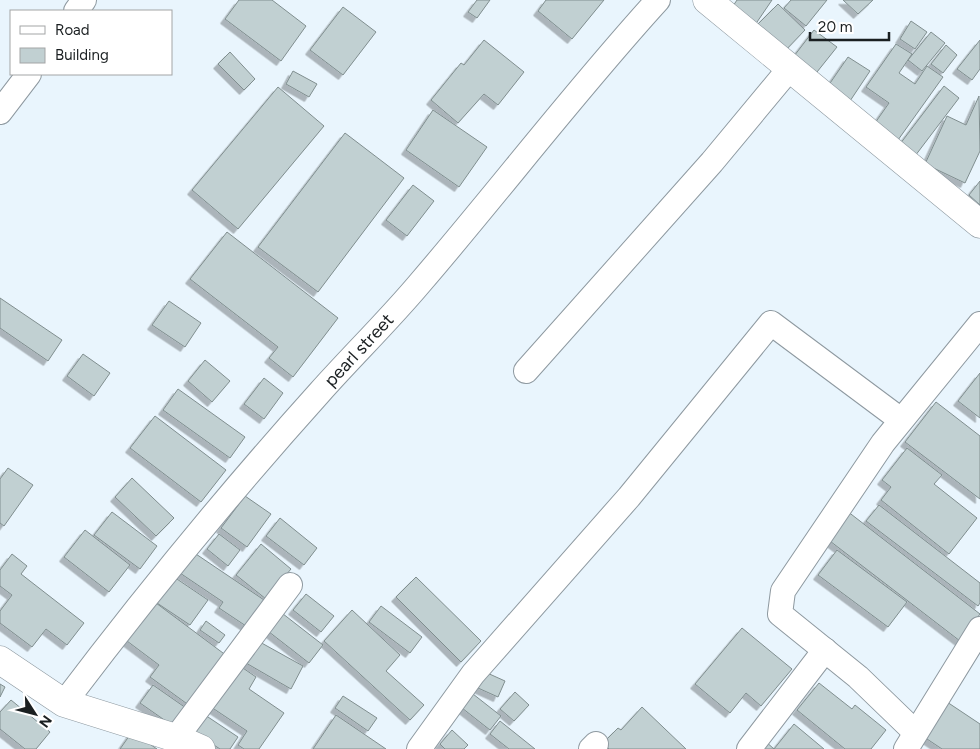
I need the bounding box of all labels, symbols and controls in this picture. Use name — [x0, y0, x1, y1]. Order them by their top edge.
legend — [10, 10, 172, 75]
scale bar — [810, 10, 889, 42]
text: 20 m — [818, 18, 852, 36]
text: Road — [55, 21, 90, 39]
text: Building — [55, 46, 109, 64]
street label: pearl street — [320, 309, 399, 391]
north arrow — [10, 689, 60, 739]
text: N — [35, 712, 55, 731]

